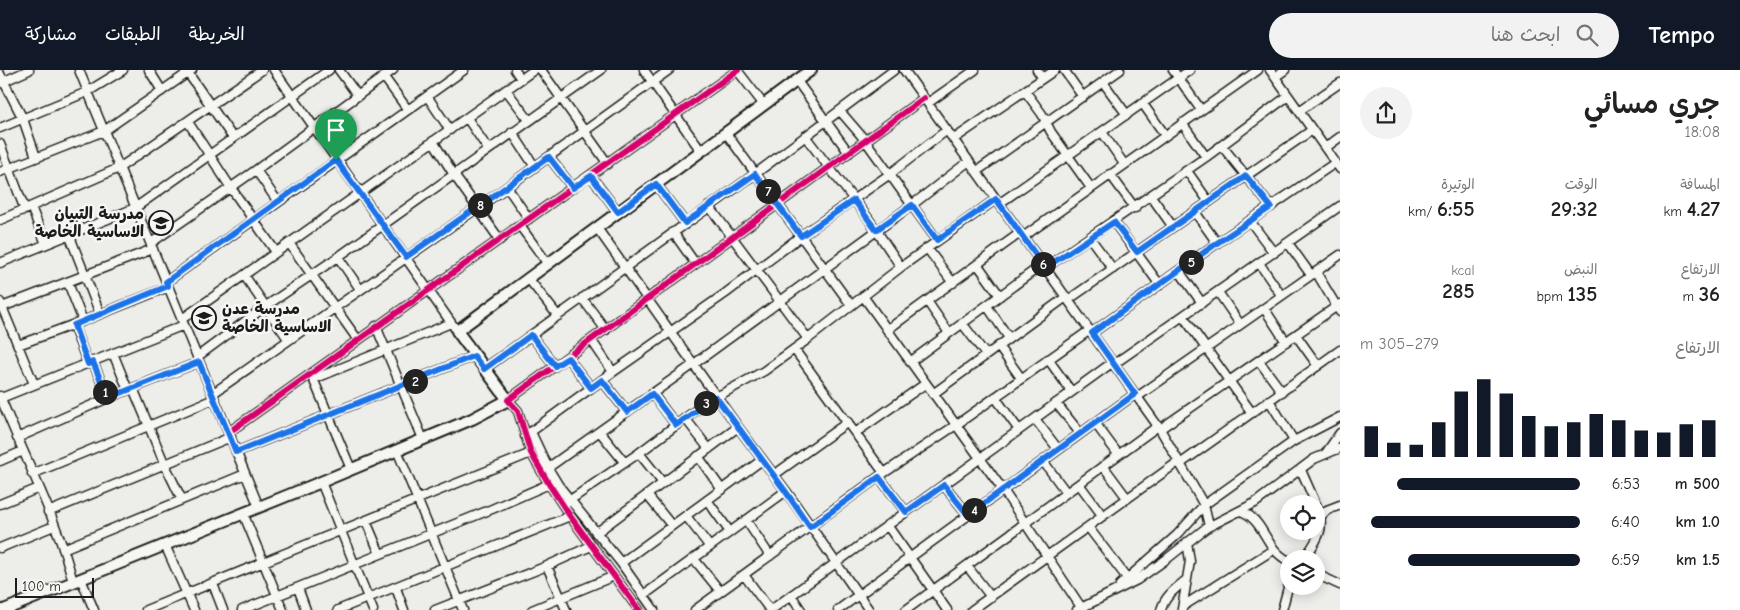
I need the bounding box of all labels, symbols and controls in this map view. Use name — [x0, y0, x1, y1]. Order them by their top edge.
search box — [1269, 13, 1619, 58]
icon: search — [1573, 21, 1601, 49]
text: Tempo — [1649, 21, 1715, 49]
text: مشاركة — [25, 24, 77, 45]
text: الطبقات — [105, 24, 161, 45]
text: الخريطة — [189, 24, 245, 45]
text: ابحث هنا — [1491, 24, 1561, 46]
button: share — [1360, 87, 1412, 139]
text: جري مسائي — [1584, 88, 1720, 120]
pin — [315, 109, 357, 160]
icon: arrive — [322, 116, 350, 144]
text: 18:08 — [1685, 123, 1720, 141]
text: الوتيرة — [1441, 176, 1475, 193]
text: الوقت — [1565, 176, 1597, 193]
text: المسافة — [1680, 176, 1720, 193]
pin: 7 — [756, 178, 780, 204]
text: 7 — [765, 183, 772, 200]
pin: 8 — [468, 192, 492, 218]
text: 8 — [477, 197, 484, 214]
text: 6:55 — [1437, 197, 1475, 221]
text: 29:32 — [1551, 197, 1597, 221]
text: 4.27 — [1687, 197, 1720, 221]
text: /km — [1408, 203, 1437, 220]
text: km — [1664, 203, 1687, 220]
place label: مدرسة التبيان الاساسية الخاصة — [35, 205, 144, 241]
school or university icon: مدرسة التبيان الاساسية الخاصة — [148, 210, 174, 236]
pin: 5 — [1178, 250, 1204, 274]
pin: 6 — [1030, 252, 1056, 276]
text: 5 — [1188, 254, 1195, 271]
text: 6 — [1040, 256, 1047, 273]
text: النبض — [1564, 261, 1597, 278]
text: الارتفاع — [1681, 261, 1720, 278]
text: kcal — [1451, 262, 1475, 279]
text: 285 — [1442, 279, 1475, 303]
text: 135 — [1568, 282, 1597, 306]
text: 36 — [1699, 282, 1720, 306]
text: bpm — [1536, 288, 1568, 305]
text: m — [1682, 288, 1699, 305]
place label: مدرسة عدن الاساسية الخاصة — [222, 300, 331, 336]
school or university icon: مدرسة عدن الاساسية الخاصة — [191, 305, 217, 331]
text: 279–305 m — [1360, 335, 1439, 353]
text: الارتفاع — [1675, 339, 1720, 357]
pin: 2 — [402, 368, 428, 394]
text: 2 — [412, 373, 419, 390]
pin: 1 — [92, 380, 118, 404]
text: 1 — [103, 384, 108, 401]
pin: 3 — [694, 390, 718, 416]
text: 3 — [703, 395, 710, 412]
text: 6:53 — [1612, 475, 1640, 493]
text: 500 m — [1675, 475, 1720, 493]
map controls — [1280, 495, 1325, 595]
button: locate — [1280, 495, 1325, 540]
pin: 4 — [962, 498, 986, 522]
text: 4 — [971, 502, 978, 519]
text: 6:40 — [1611, 513, 1640, 531]
text: 1.0 km — [1675, 513, 1720, 531]
button: layers — [1280, 550, 1325, 595]
text: 6:59 — [1611, 551, 1640, 569]
text: 1.5 km — [1676, 551, 1720, 569]
scale bar — [15, 575, 94, 598]
text: 100 m — [22, 578, 61, 595]

